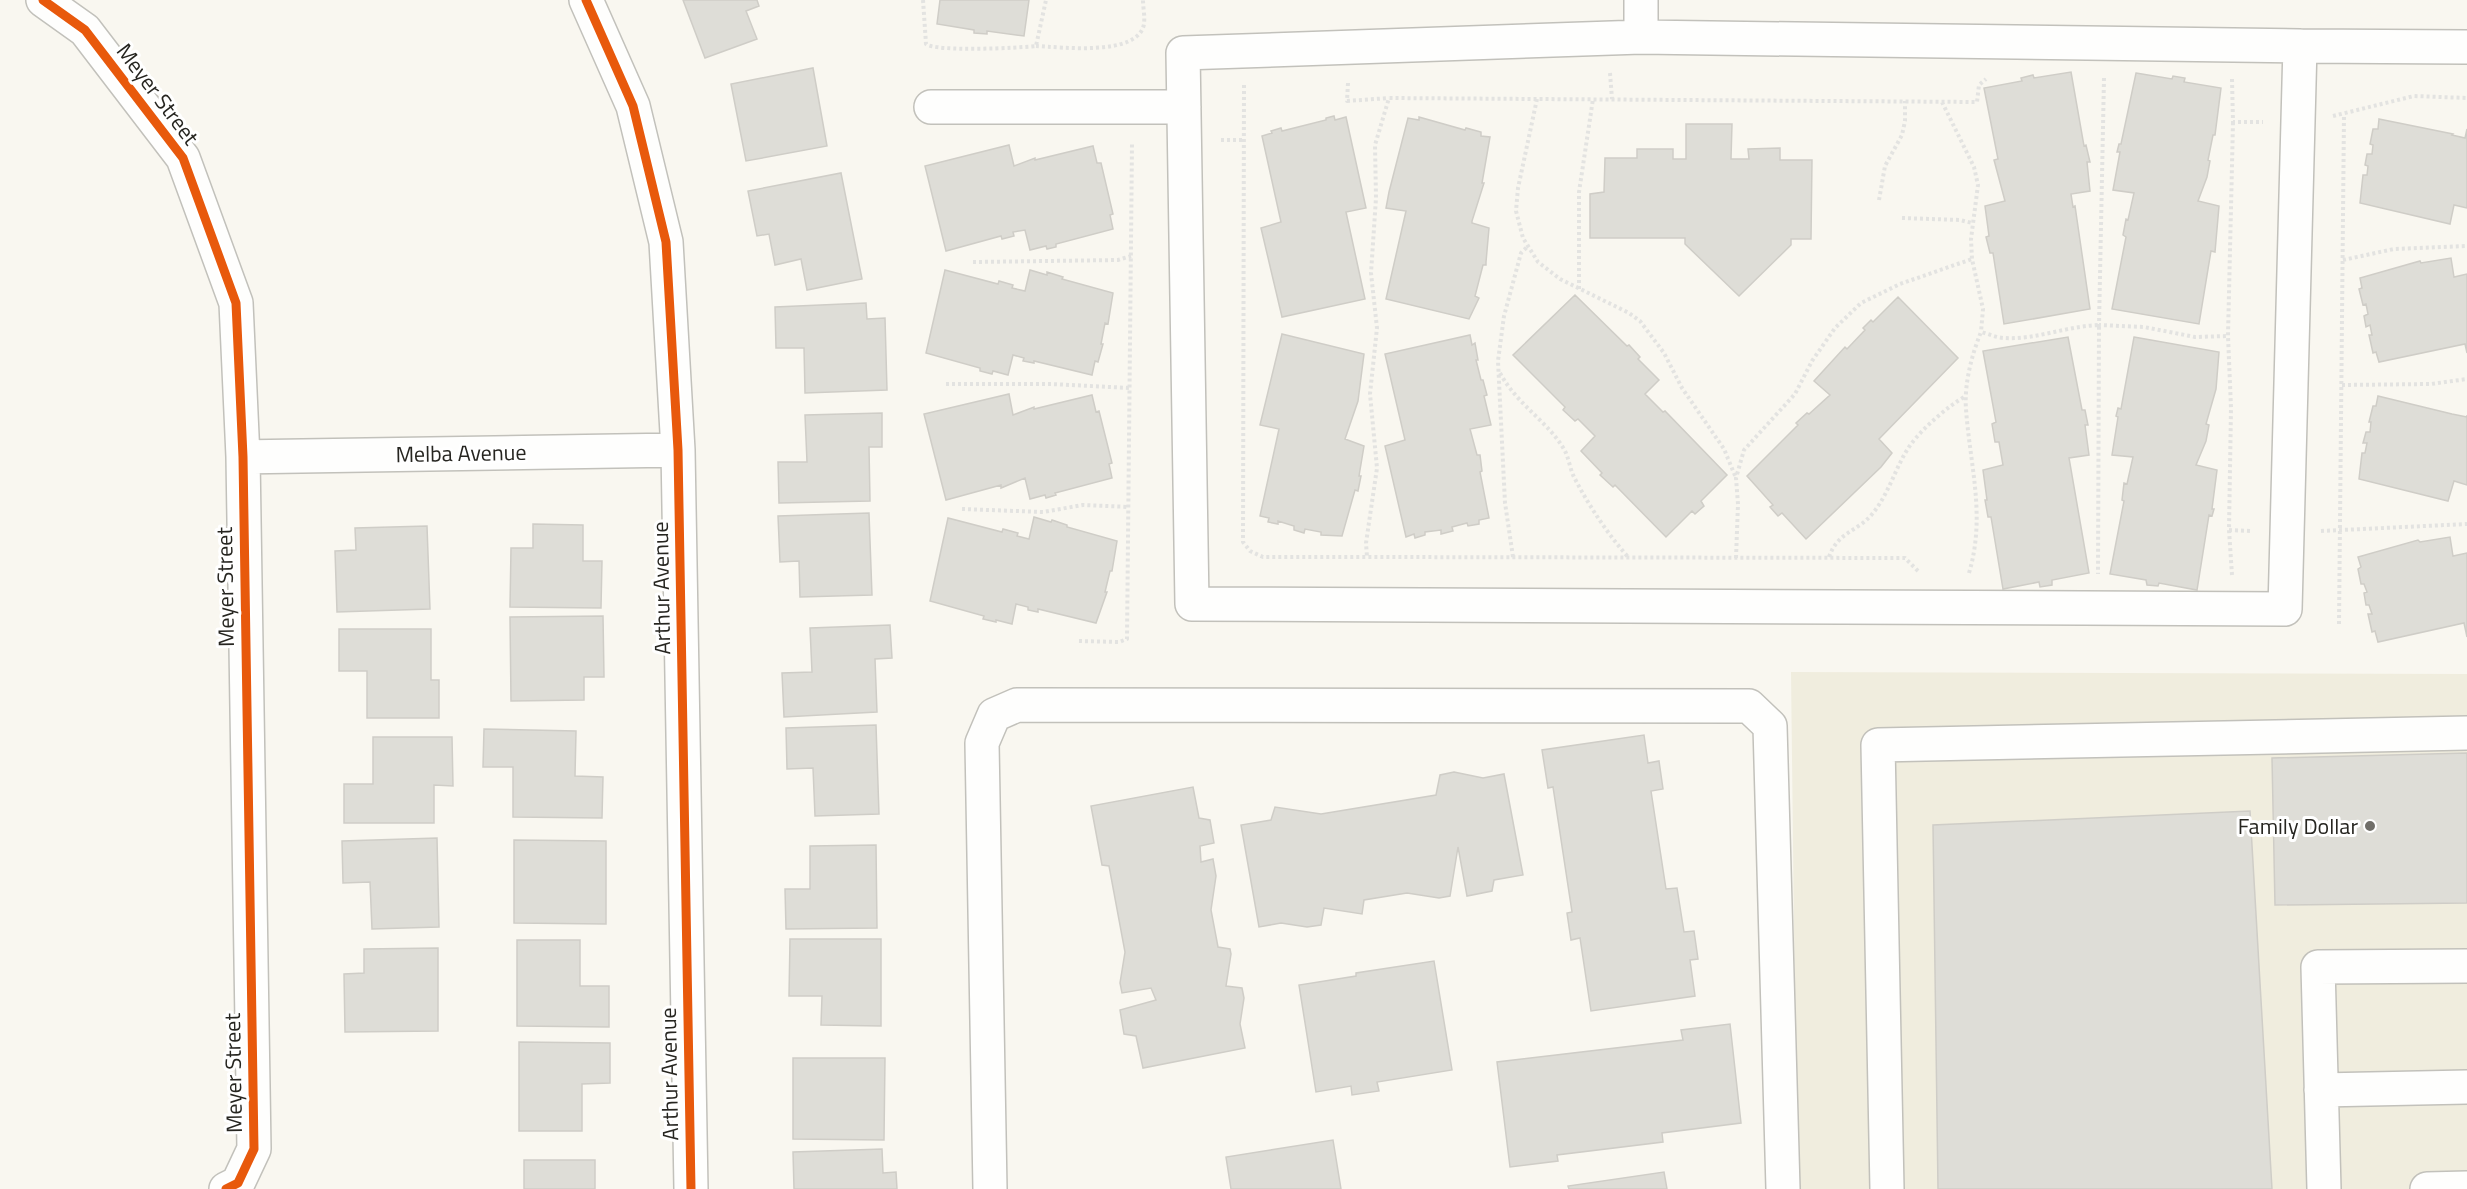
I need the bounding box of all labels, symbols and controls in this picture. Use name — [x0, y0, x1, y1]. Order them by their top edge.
street label: Meyer Street — [108, 36, 208, 152]
street label: Melba Avenue — [395, 435, 527, 471]
street label: Arthur Avenue — [643, 521, 679, 655]
street label: Meyer Street — [207, 526, 243, 647]
place label: Family Dollar — [2238, 809, 2358, 843]
marker: Family Dollar — [2363, 819, 2377, 833]
street label: Arthur Avenue — [651, 1007, 687, 1141]
street label: Meyer Street — [215, 1012, 251, 1133]

